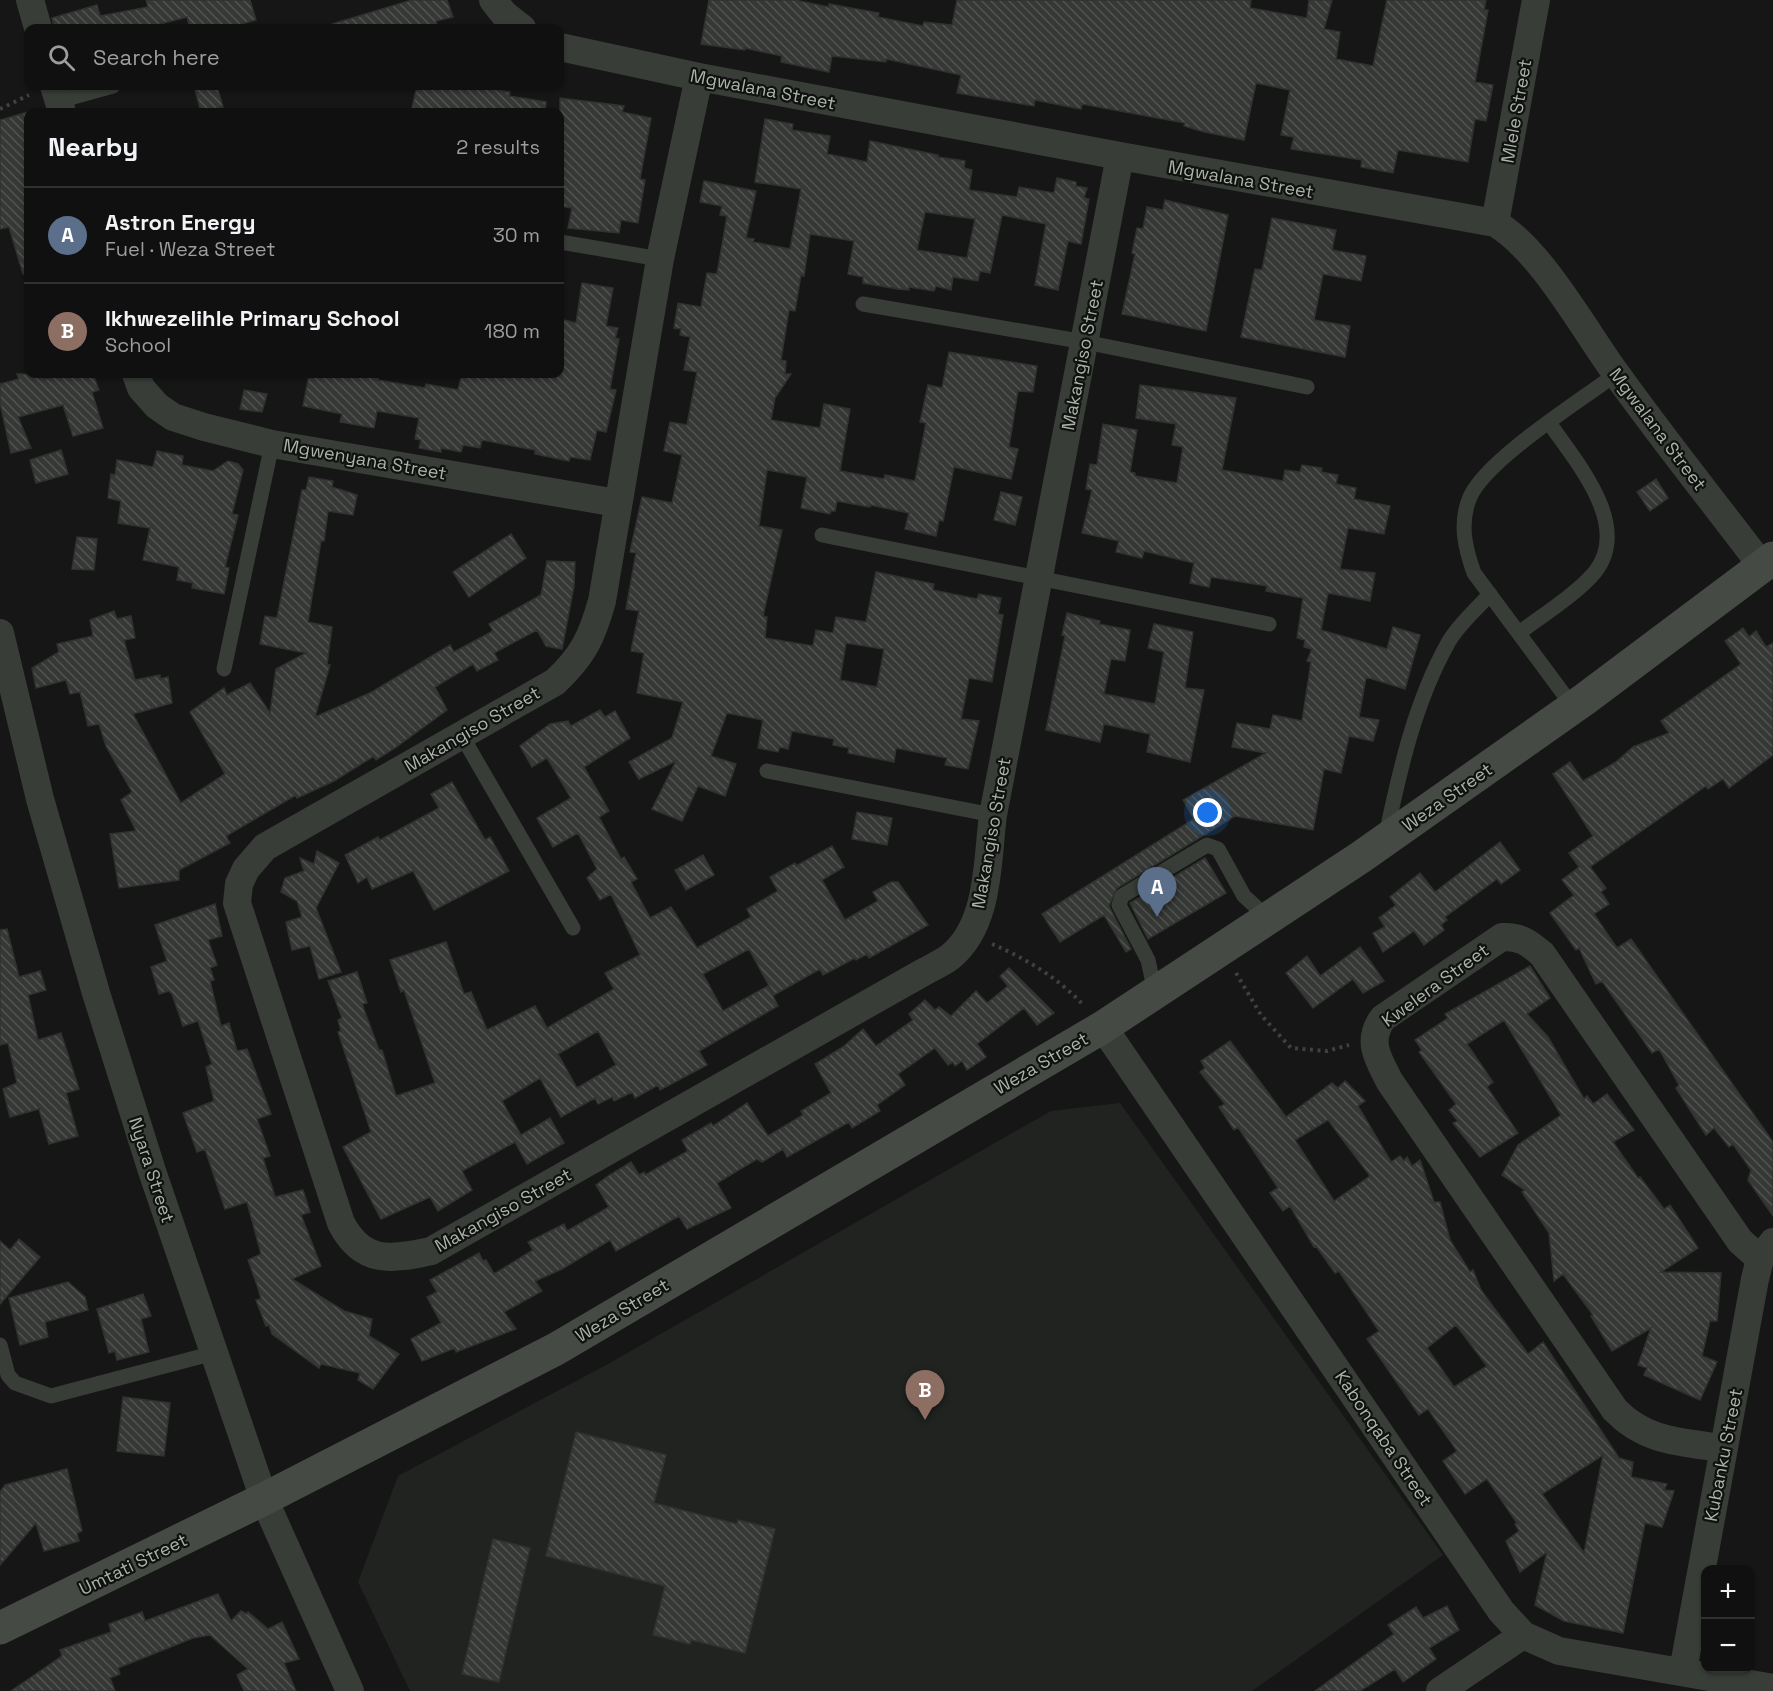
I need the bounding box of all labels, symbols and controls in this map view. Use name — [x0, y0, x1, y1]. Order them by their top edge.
search box — [24, 24, 564, 90]
icon: search — [45, 41, 78, 74]
text: Search here — [93, 43, 220, 71]
street label: Mlele Street — [1496, 57, 1536, 165]
street label: Mgwalana Street — [688, 64, 838, 114]
text: Nearby — [48, 130, 138, 164]
text: 2 results — [456, 134, 540, 160]
street label: Mgwalana Street — [1166, 155, 1316, 203]
text: Astron Energy — [105, 208, 256, 236]
text: A — [61, 222, 74, 248]
text: 30 m — [493, 222, 540, 248]
text: Fuel · Weza Street — [105, 236, 275, 262]
street label: Makangiso Street — [1056, 278, 1108, 432]
text: Ikhwezelihle Primary School — [105, 304, 400, 332]
text: B — [61, 318, 74, 344]
text: 180 m — [484, 318, 540, 344]
text: School — [105, 332, 171, 358]
street label: Mgwalana Street — [1604, 363, 1712, 495]
street label: Mgwenyana Street — [282, 433, 448, 485]
street label: Makangiso Street — [400, 681, 544, 777]
street label: Makangiso Street — [966, 756, 1016, 910]
street label: Weza Street — [1397, 757, 1497, 837]
your location — [1193, 798, 1222, 827]
pin: A — [1138, 868, 1176, 917]
street label: Kwelera Street — [1377, 938, 1493, 1032]
street label: Weza Street — [990, 1027, 1092, 1099]
street label: Nyara Street — [124, 1114, 180, 1226]
street label: Makangiso Street — [431, 1163, 575, 1257]
street label: Weza Street — [571, 1273, 673, 1347]
street label: Kabonqaba Street — [1330, 1366, 1438, 1510]
pin: B — [906, 1370, 944, 1420]
street label: Kubanku Street — [1699, 1386, 1747, 1524]
street label: Umtati Street — [75, 1528, 191, 1600]
map controls — [1701, 1565, 1755, 1673]
button: + — [1701, 1565, 1755, 1619]
button: − — [1701, 1619, 1755, 1673]

